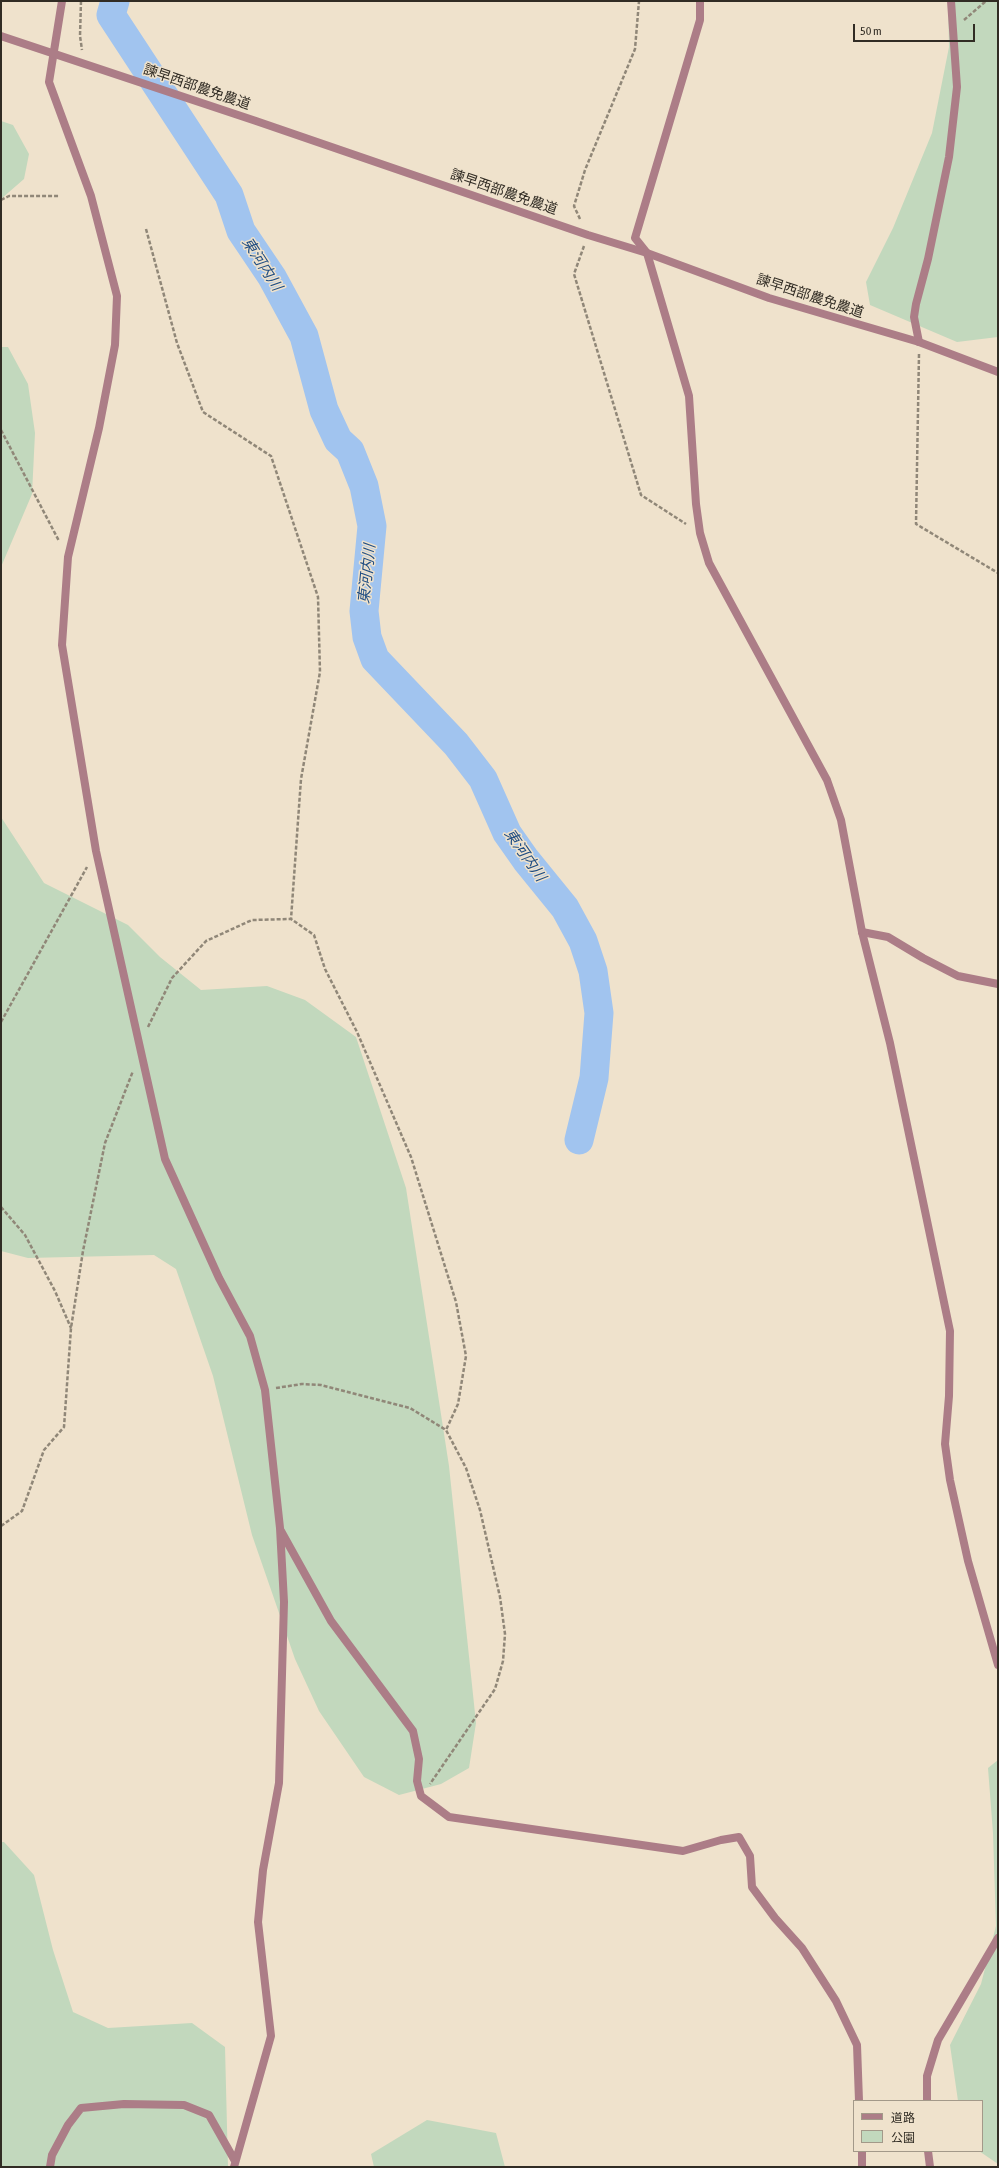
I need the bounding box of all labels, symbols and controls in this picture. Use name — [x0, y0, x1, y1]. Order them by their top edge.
scale bar — [855, 16, 977, 42]
text: 50 m — [860, 24, 882, 38]
street label: 諫早西部農免農道 — [141, 61, 253, 113]
street label: 諫早西部農免農道 — [448, 166, 560, 218]
water label: 東河内川 — [238, 234, 286, 294]
street label: 諫早西部農免農道 — [754, 271, 866, 321]
water label: 東河内川 — [355, 543, 379, 605]
water label: 東河内川 — [500, 825, 550, 885]
legend — [853, 2100, 983, 2152]
text: 道路 — [891, 2111, 915, 2125]
text: 公園 — [891, 2131, 915, 2145]

